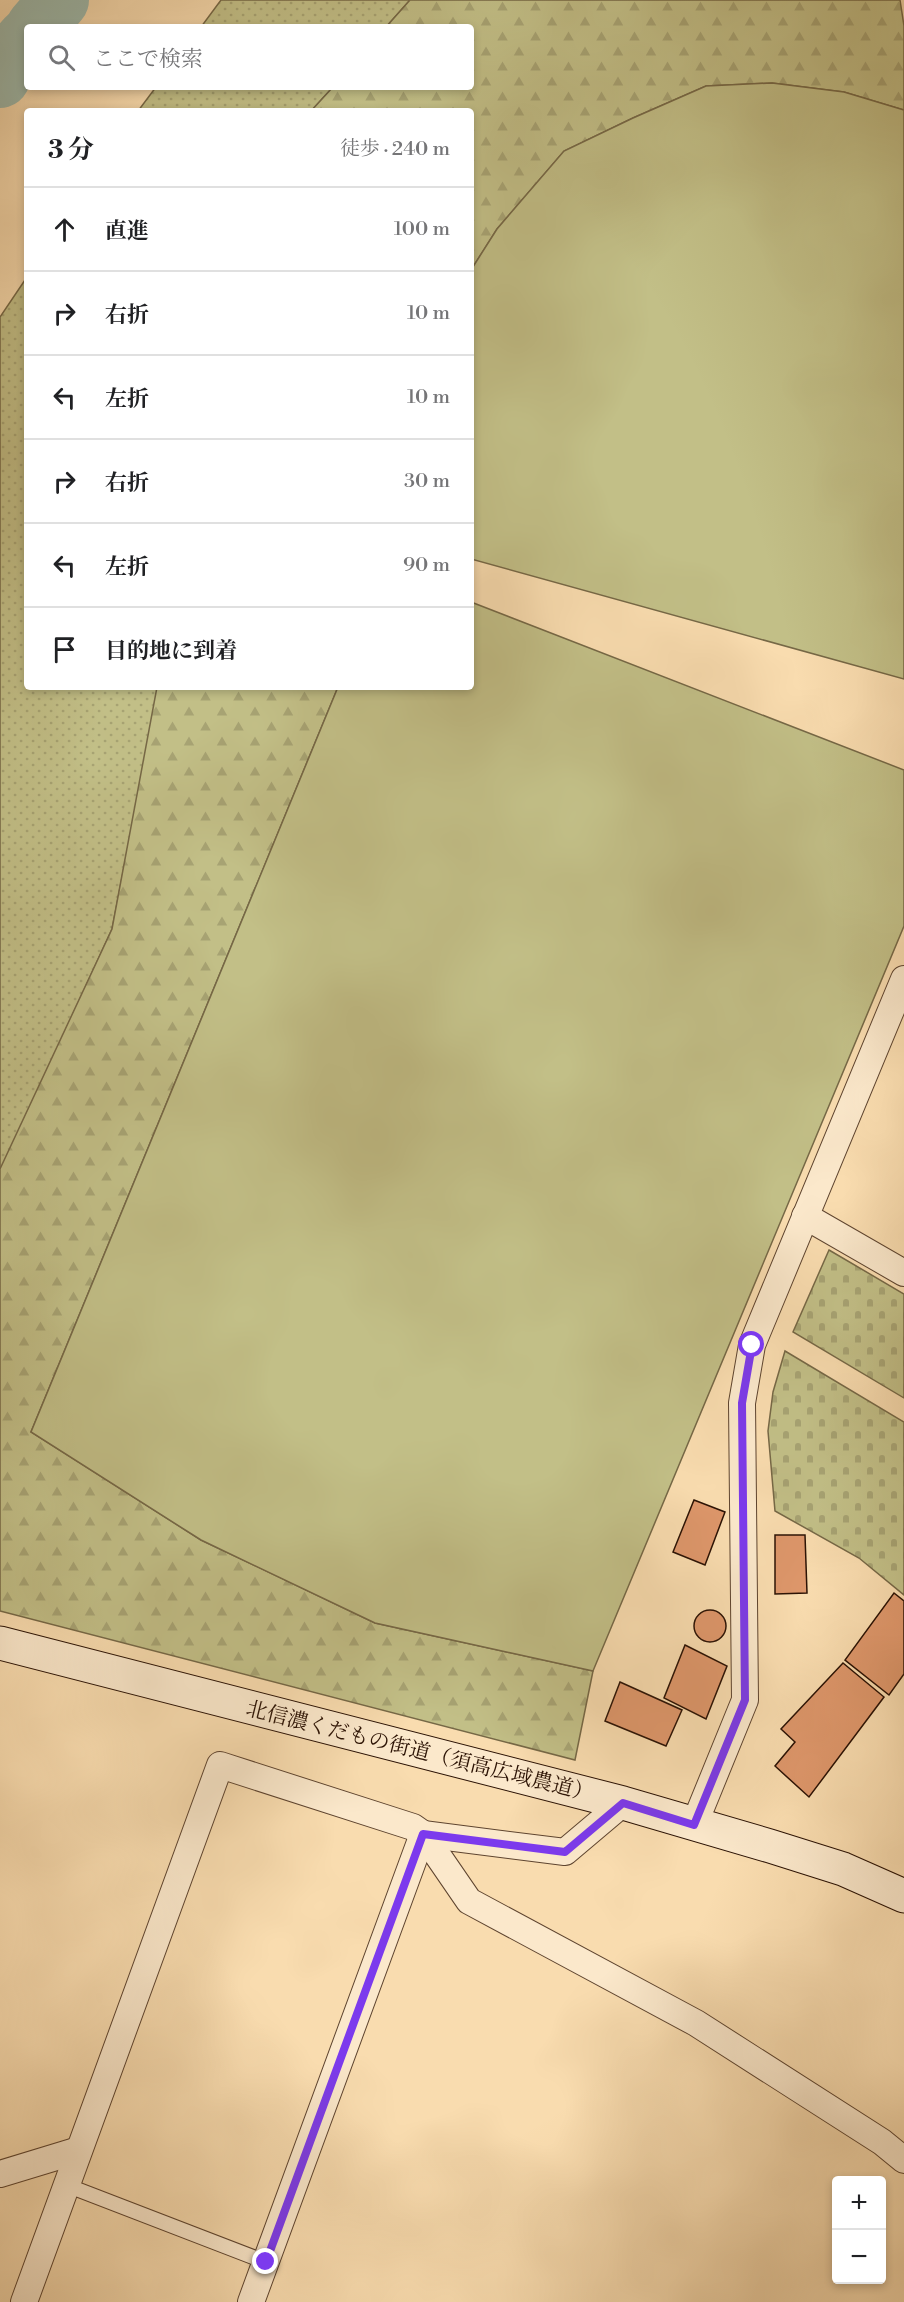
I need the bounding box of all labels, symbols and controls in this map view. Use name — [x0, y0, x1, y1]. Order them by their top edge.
search box — [24, 24, 474, 90]
icon: search — [45, 41, 78, 74]
text: ここで検索 — [93, 46, 203, 73]
text: 3 分 — [48, 134, 94, 166]
text: 徒歩 · 240 m — [340, 137, 450, 162]
icon: ahead — [48, 213, 81, 246]
text: 100 m — [394, 217, 450, 242]
text: 直進 — [105, 218, 149, 245]
icon: right — [48, 297, 81, 330]
text: 10 m — [407, 301, 450, 326]
text: 右折 — [105, 302, 149, 329]
icon: left — [48, 381, 81, 414]
text: 10 m — [407, 385, 450, 410]
text: 左折 — [105, 386, 149, 413]
icon: right — [48, 465, 81, 498]
text: 30 m — [404, 469, 450, 494]
text: 右折 — [105, 470, 149, 497]
icon: left — [48, 549, 81, 582]
text: 90 m — [403, 553, 450, 578]
text: 左折 — [105, 554, 149, 581]
icon: arrive — [48, 633, 81, 666]
text: 目的地に到着 — [105, 638, 237, 665]
route start — [738, 1331, 764, 1357]
street label: 北信濃くだもの街道（須高広域農道） — [243, 1696, 596, 1808]
map controls — [832, 2176, 886, 2284]
button: + — [832, 2176, 886, 2230]
button: − — [832, 2230, 886, 2284]
route end — [252, 2248, 278, 2274]

